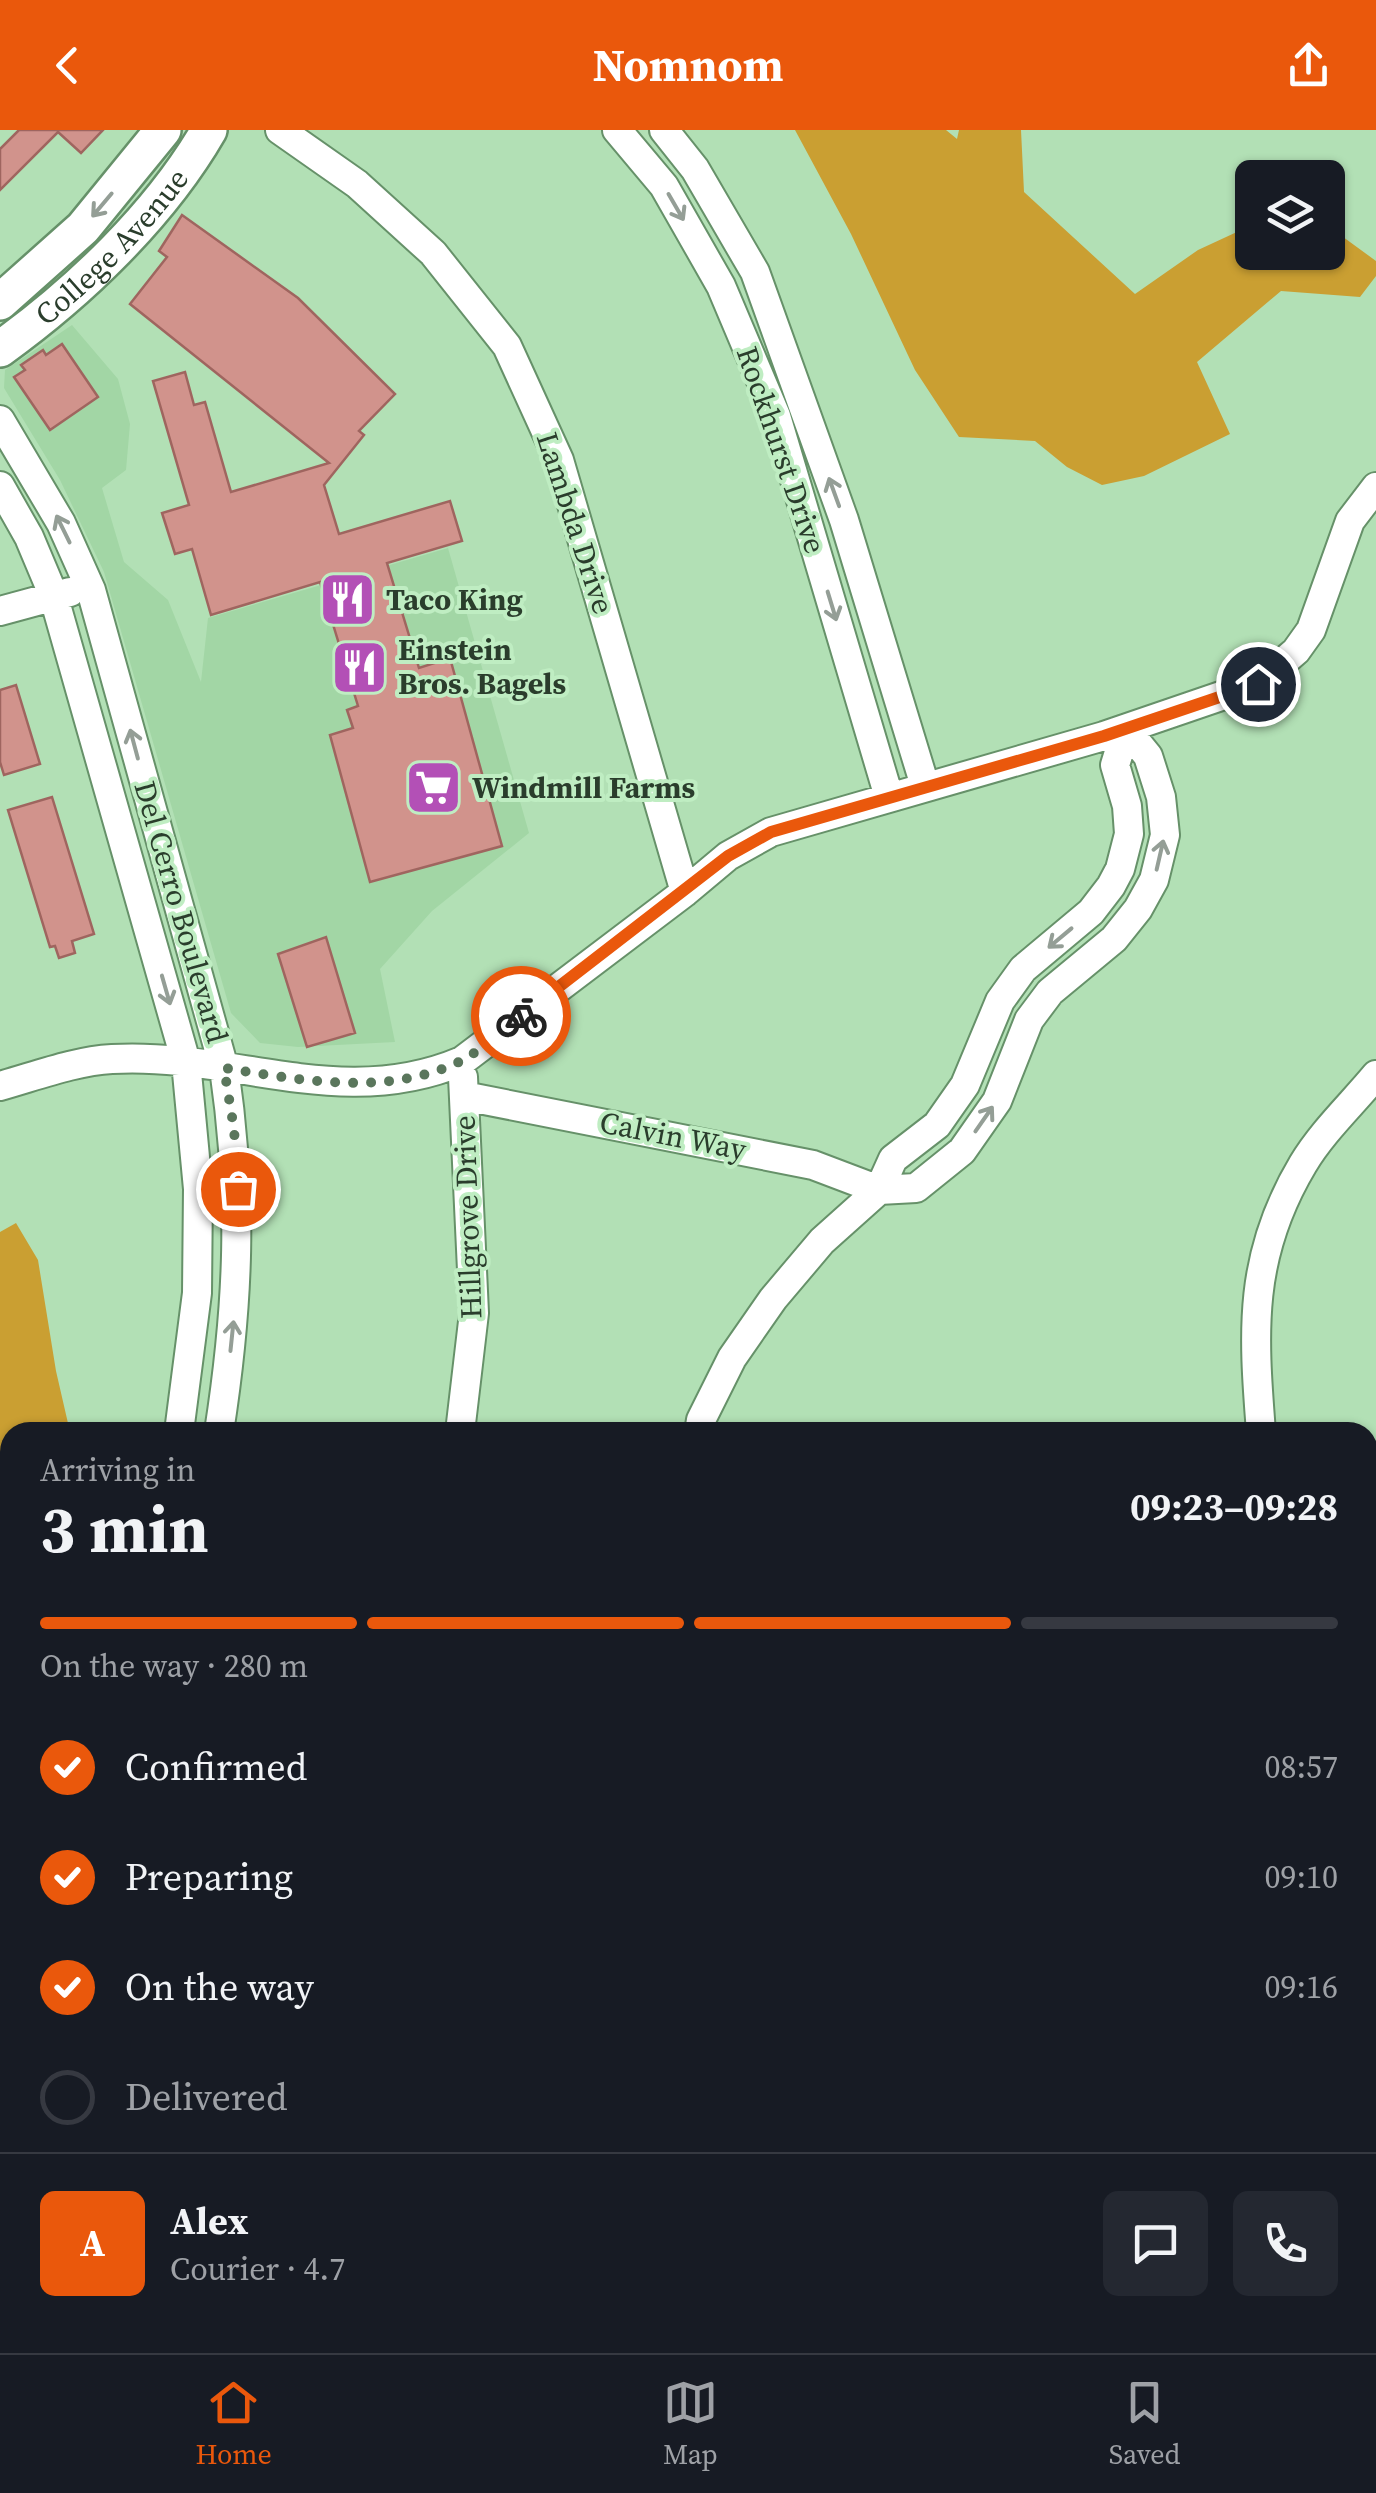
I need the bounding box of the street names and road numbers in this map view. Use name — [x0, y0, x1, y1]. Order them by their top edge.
street label: College Avenue — [26, 160, 198, 334]
street label: Rockhurst Drive — [727, 341, 836, 559]
street label: Lambda Drive — [527, 427, 624, 619]
street label: Del Cerro Boulevard — [124, 776, 238, 1048]
street label: Calvin Way — [596, 1101, 750, 1170]
street label: Hillgrove Drive — [443, 1114, 492, 1320]

